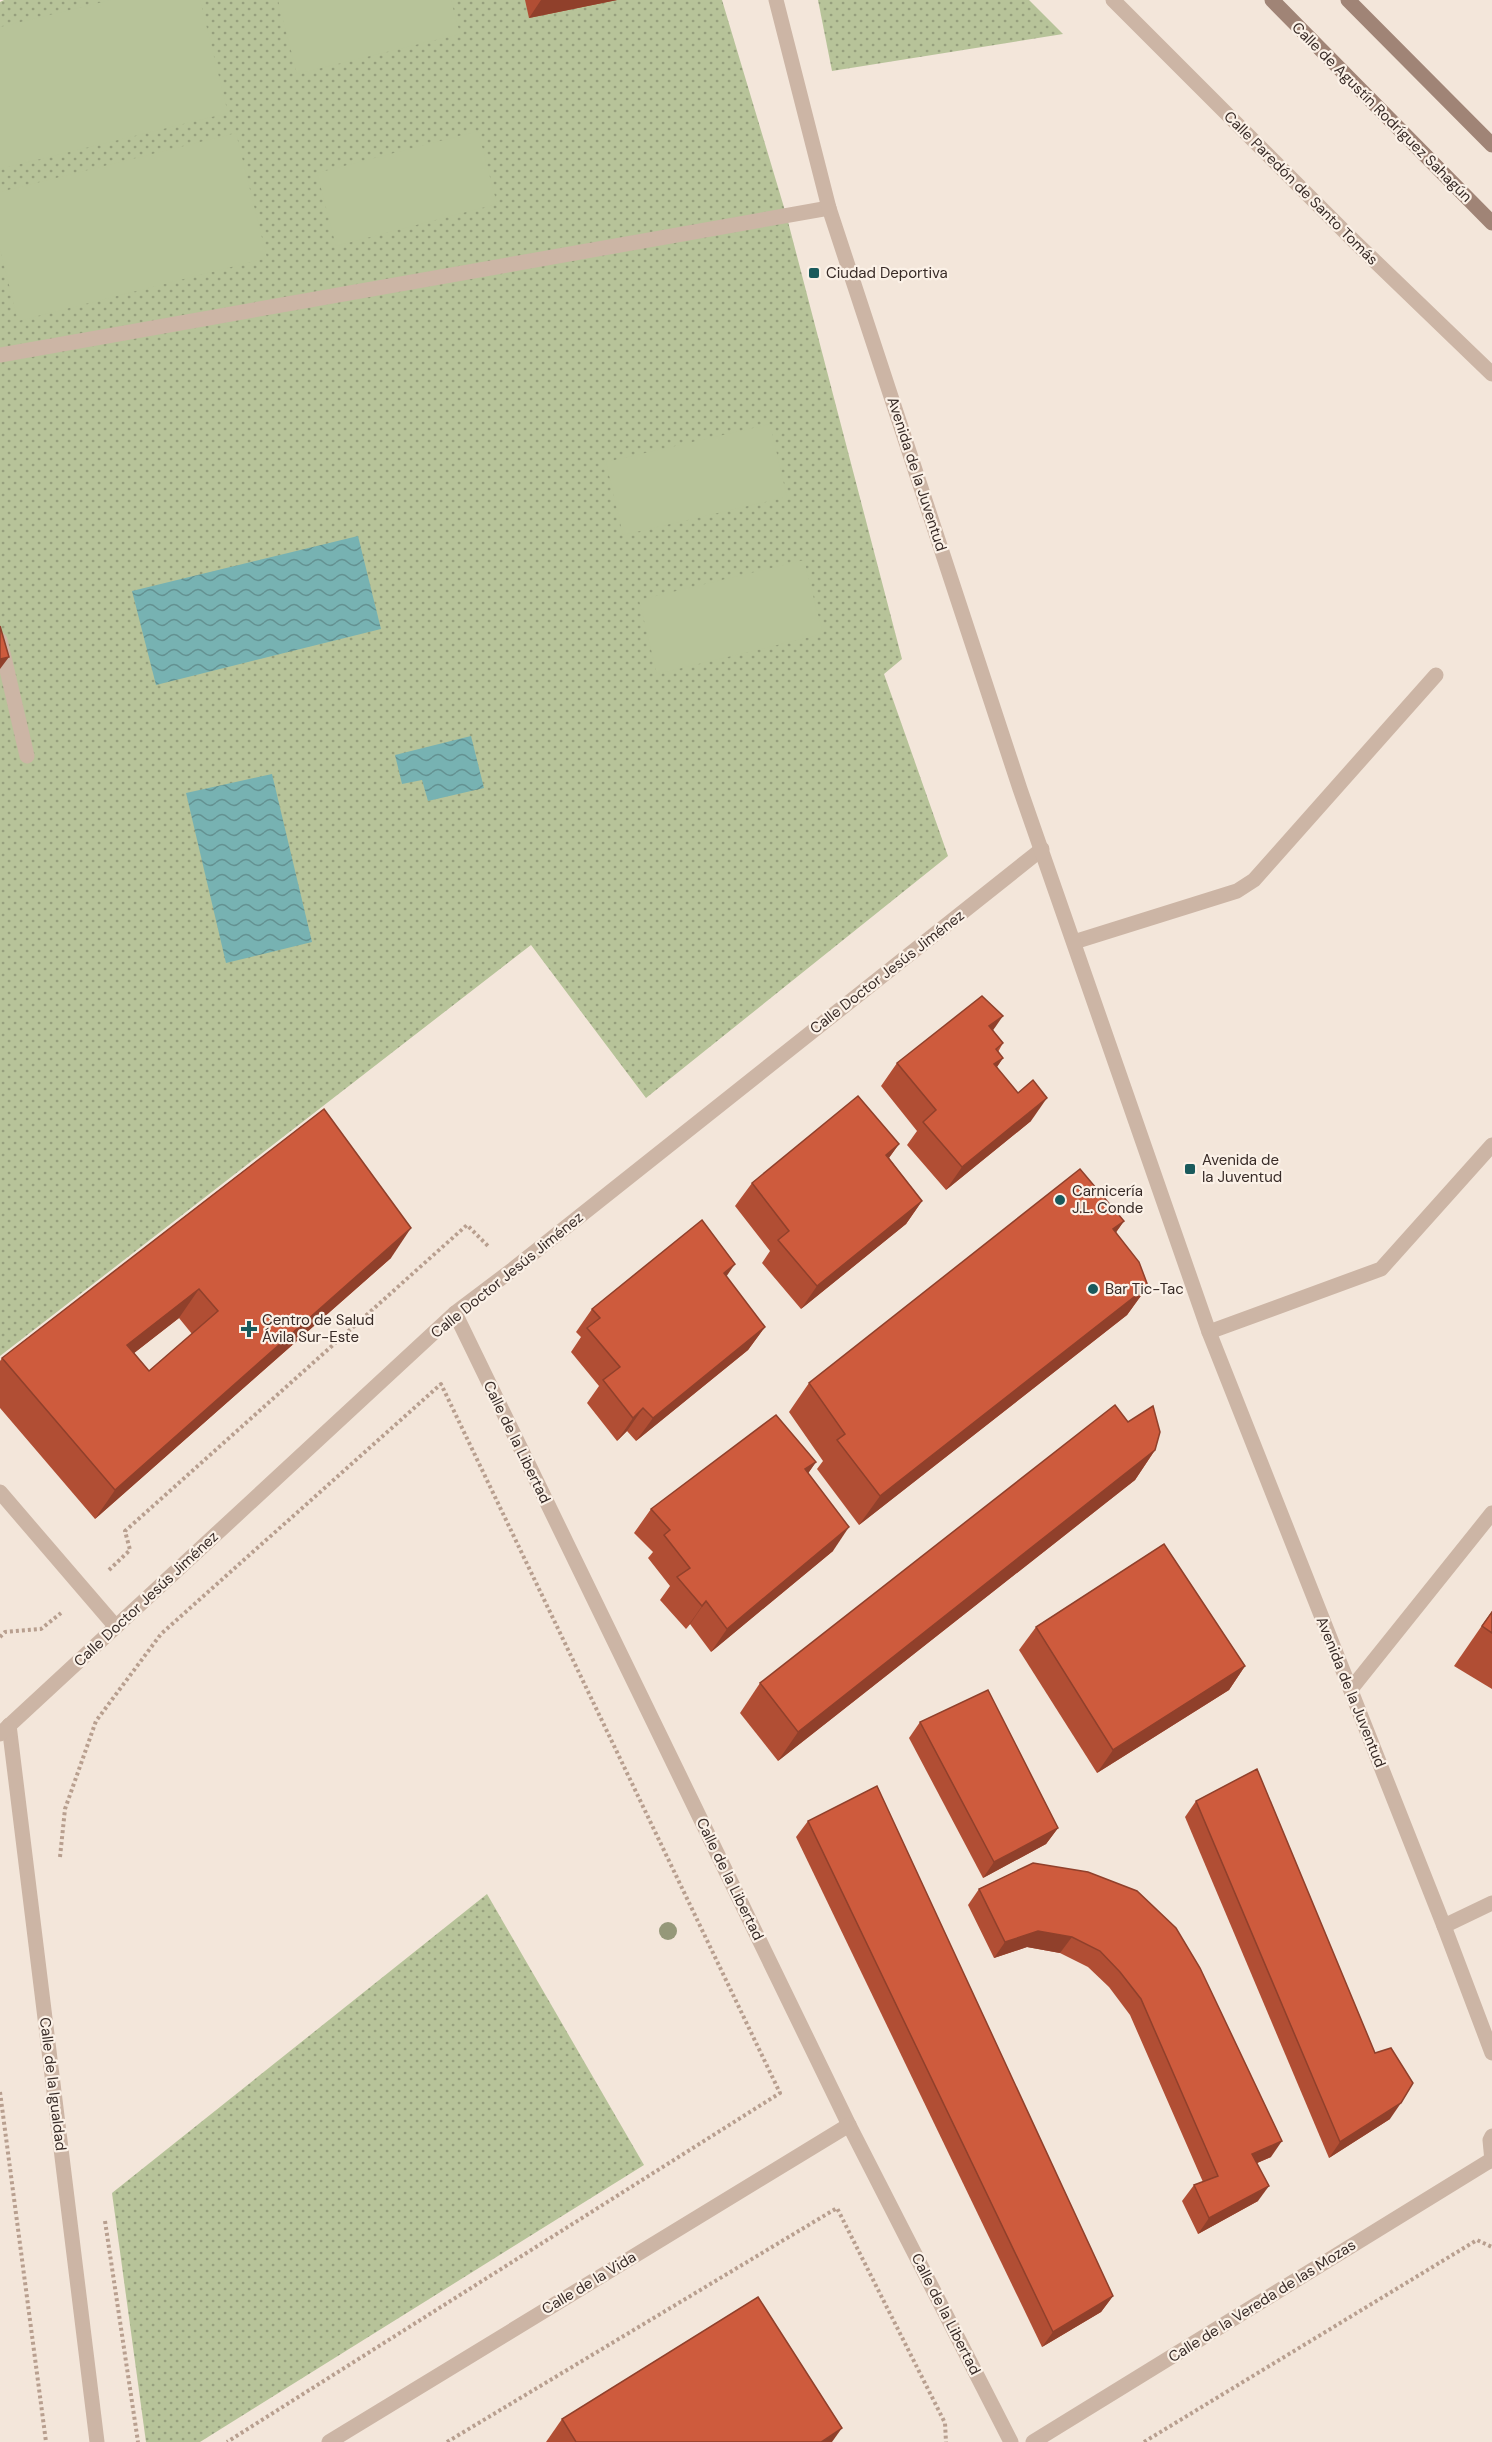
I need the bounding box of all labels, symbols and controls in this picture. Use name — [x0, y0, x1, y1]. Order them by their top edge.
street label: Calle de Agustín Rodríguez Sahagún — [1288, 18, 1476, 206]
street label: Calle Paredón de Santo Tomás — [1220, 107, 1382, 269]
place label: Ciudad Deportiva — [826, 263, 948, 283]
marker: Ciudad Deportiva — [807, 266, 821, 280]
street label: Avenida de la Juventud — [883, 394, 951, 554]
street label: Calle Doctor Jesús Jiménez — [806, 905, 968, 1039]
place label: Avenida de la Juventud — [1202, 1150, 1282, 1187]
marker: Avenida de la Juventud — [1183, 1162, 1197, 1176]
place label: Carnicería J.L. Conde — [1072, 1181, 1143, 1218]
marker: Carnicería J.L. Conde — [1053, 1193, 1067, 1207]
street label: Calle Doctor Jesús Jiménez — [427, 1207, 587, 1343]
place label: Bar Tic-Tac — [1105, 1279, 1184, 1299]
marker: Bar Tic-Tac — [1086, 1282, 1100, 1296]
place label: Centro de Salud Ávila Sur-Este — [262, 1310, 374, 1347]
marker: Centro de Salud Ávila Sur-Este — [240, 1320, 258, 1338]
street label: Calle de la Libertad — [479, 1377, 555, 1507]
street label: Calle Doctor Jesús Jiménez — [70, 1527, 223, 1671]
street label: Avenida de la Juventud — [1312, 1614, 1390, 1770]
street label: Calle de la Libertad — [692, 1814, 768, 1944]
street label: Calle de la Igualdad — [35, 2016, 71, 2152]
street label: Calle de la Vereda de las Mozas — [1164, 2235, 1360, 2367]
street label: Calle de la Vida — [538, 2247, 640, 2319]
street label: Calle de la Libertad — [907, 2250, 985, 2378]

